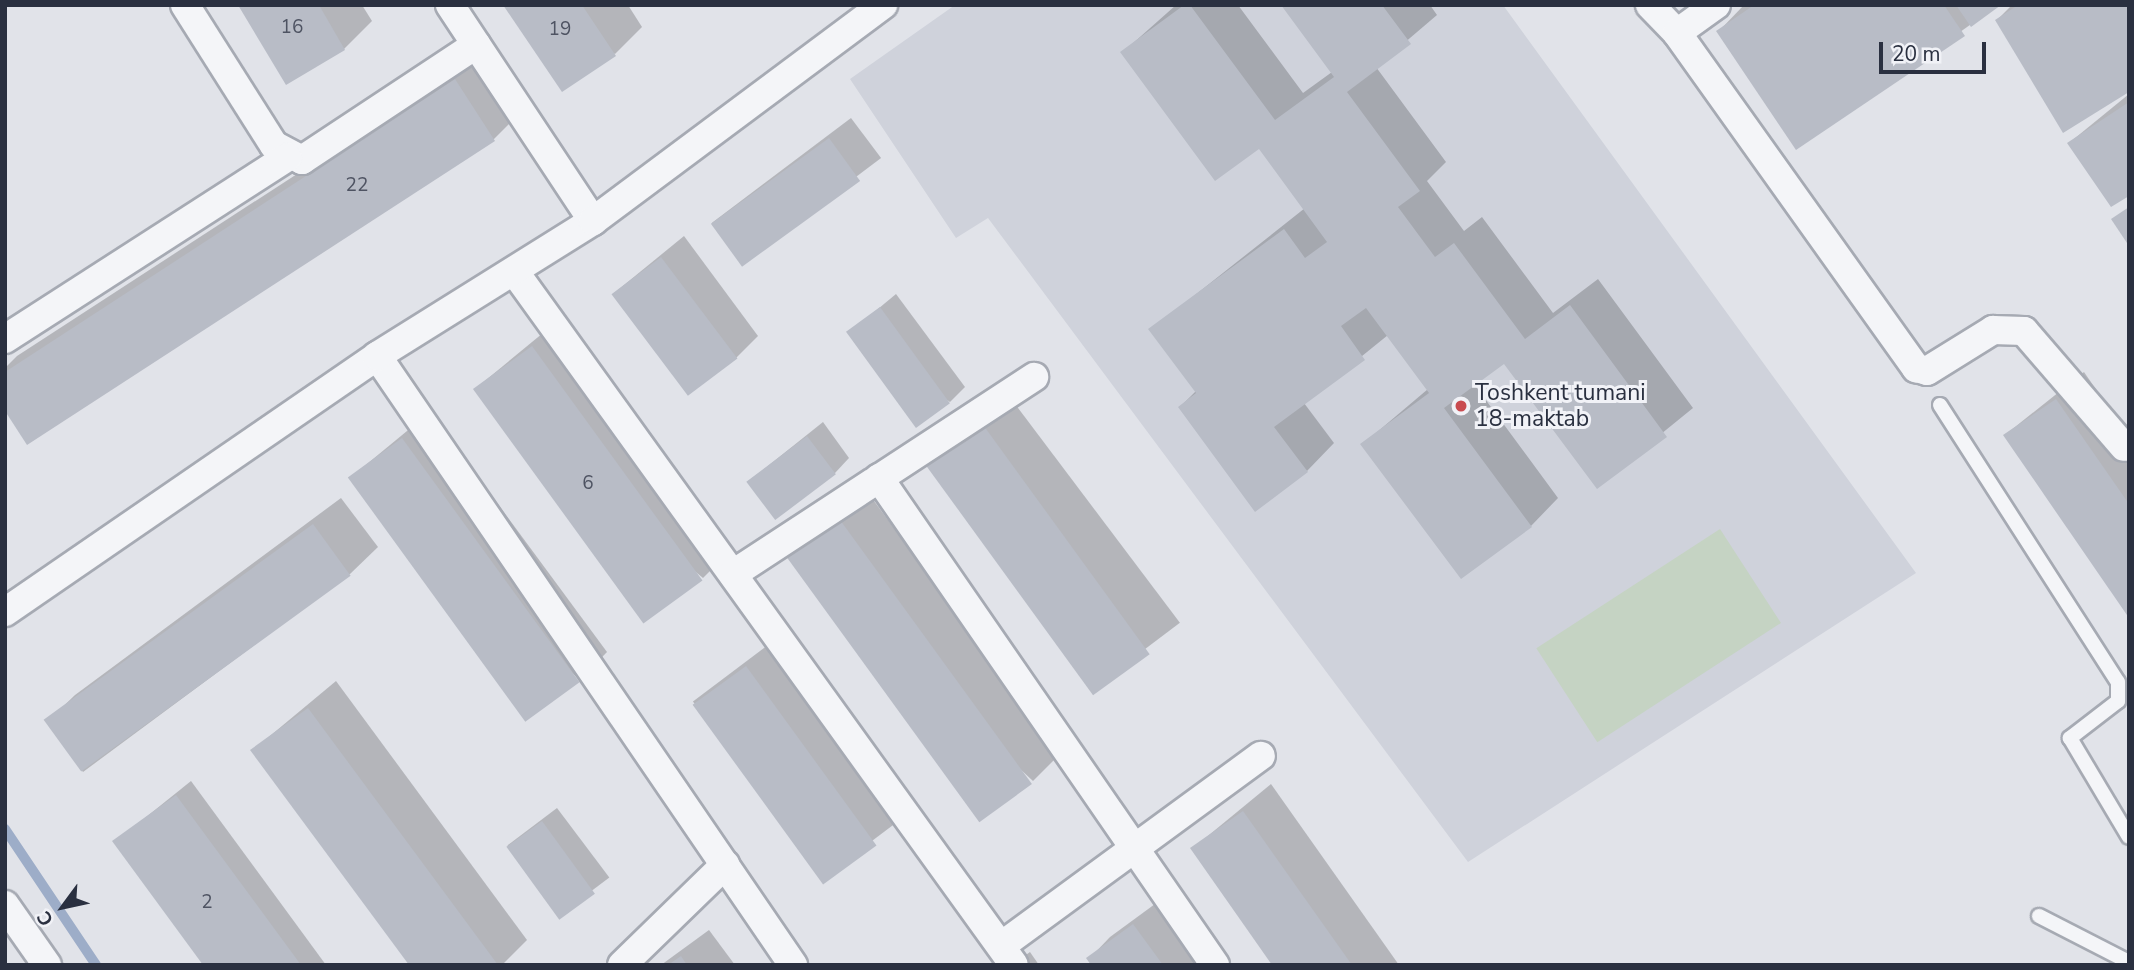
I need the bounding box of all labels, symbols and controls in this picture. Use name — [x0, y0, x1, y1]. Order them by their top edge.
house number: 16 — [281, 17, 303, 39]
house number: 19 — [549, 19, 571, 41]
scale bar — [1882, 28, 1989, 72]
text: 20 m — [1892, 40, 1941, 68]
house number: 22 — [346, 175, 368, 197]
place label: Toshkent tumani 18-maktab — [1475, 379, 1646, 433]
marker: Toshkent tumani 18-maktab — [1453, 398, 1469, 414]
house number: 6 — [582, 473, 594, 495]
north arrow — [28, 872, 98, 942]
house number: 2 — [201, 892, 213, 914]
text: С — [31, 906, 60, 931]

